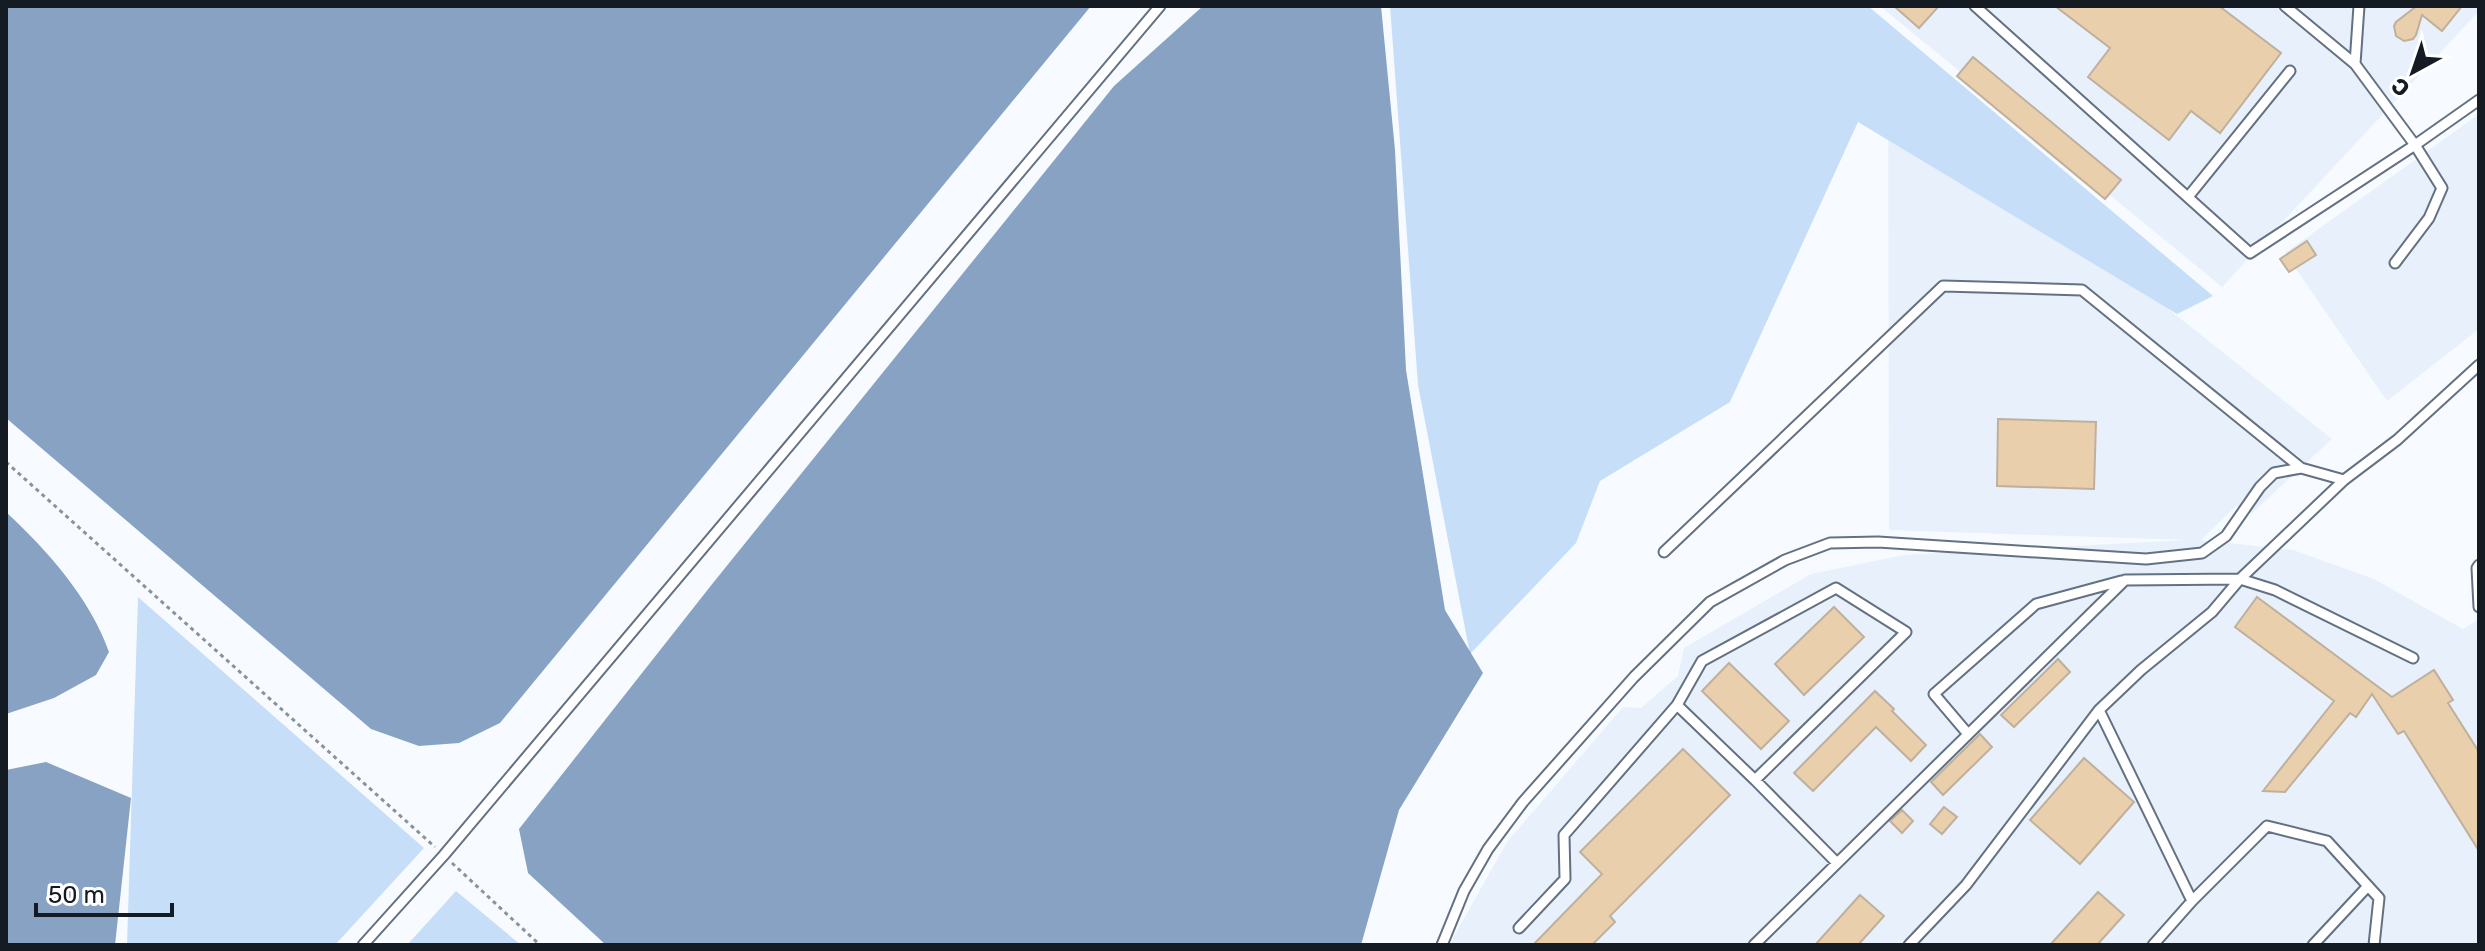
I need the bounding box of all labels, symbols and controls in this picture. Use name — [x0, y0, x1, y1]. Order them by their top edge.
north arrow — [2373, 32, 2453, 112]
text: С — [2386, 72, 2415, 102]
scale bar — [36, 867, 172, 917]
text: 50 m — [48, 881, 105, 909]

